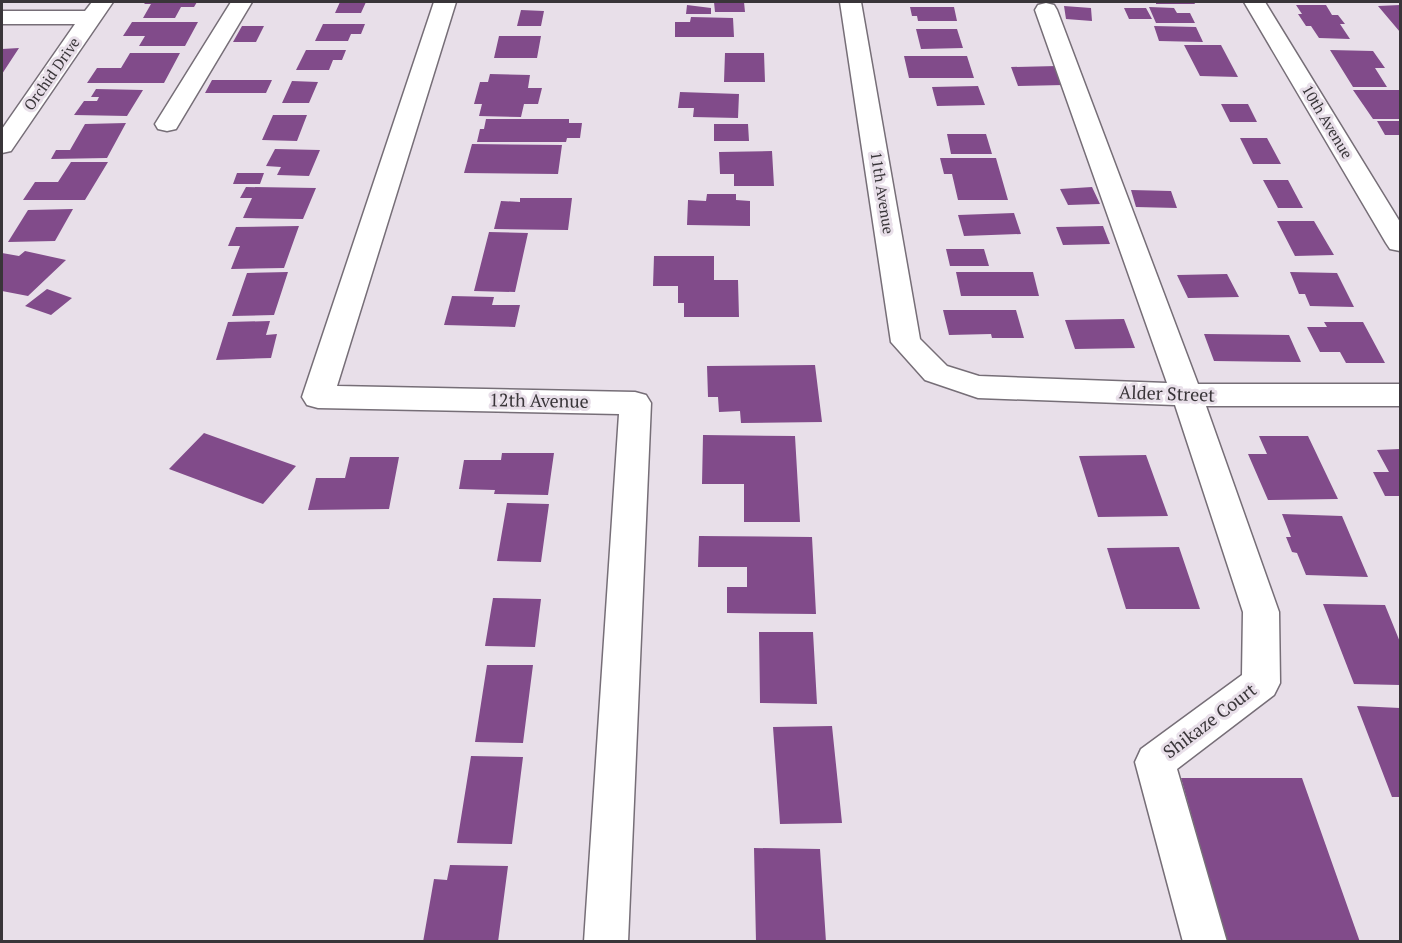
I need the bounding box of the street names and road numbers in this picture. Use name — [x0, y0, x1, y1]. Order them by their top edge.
street label: Orchid Drive — [19, 33, 84, 114]
street label: 10th Avenue — [1298, 81, 1358, 162]
street label: 11th Avenue — [867, 150, 899, 235]
street label: Alder Street — [1119, 379, 1216, 407]
street label: 12th Avenue — [489, 387, 589, 413]
street label: Shikaze Court — [1158, 677, 1261, 763]

